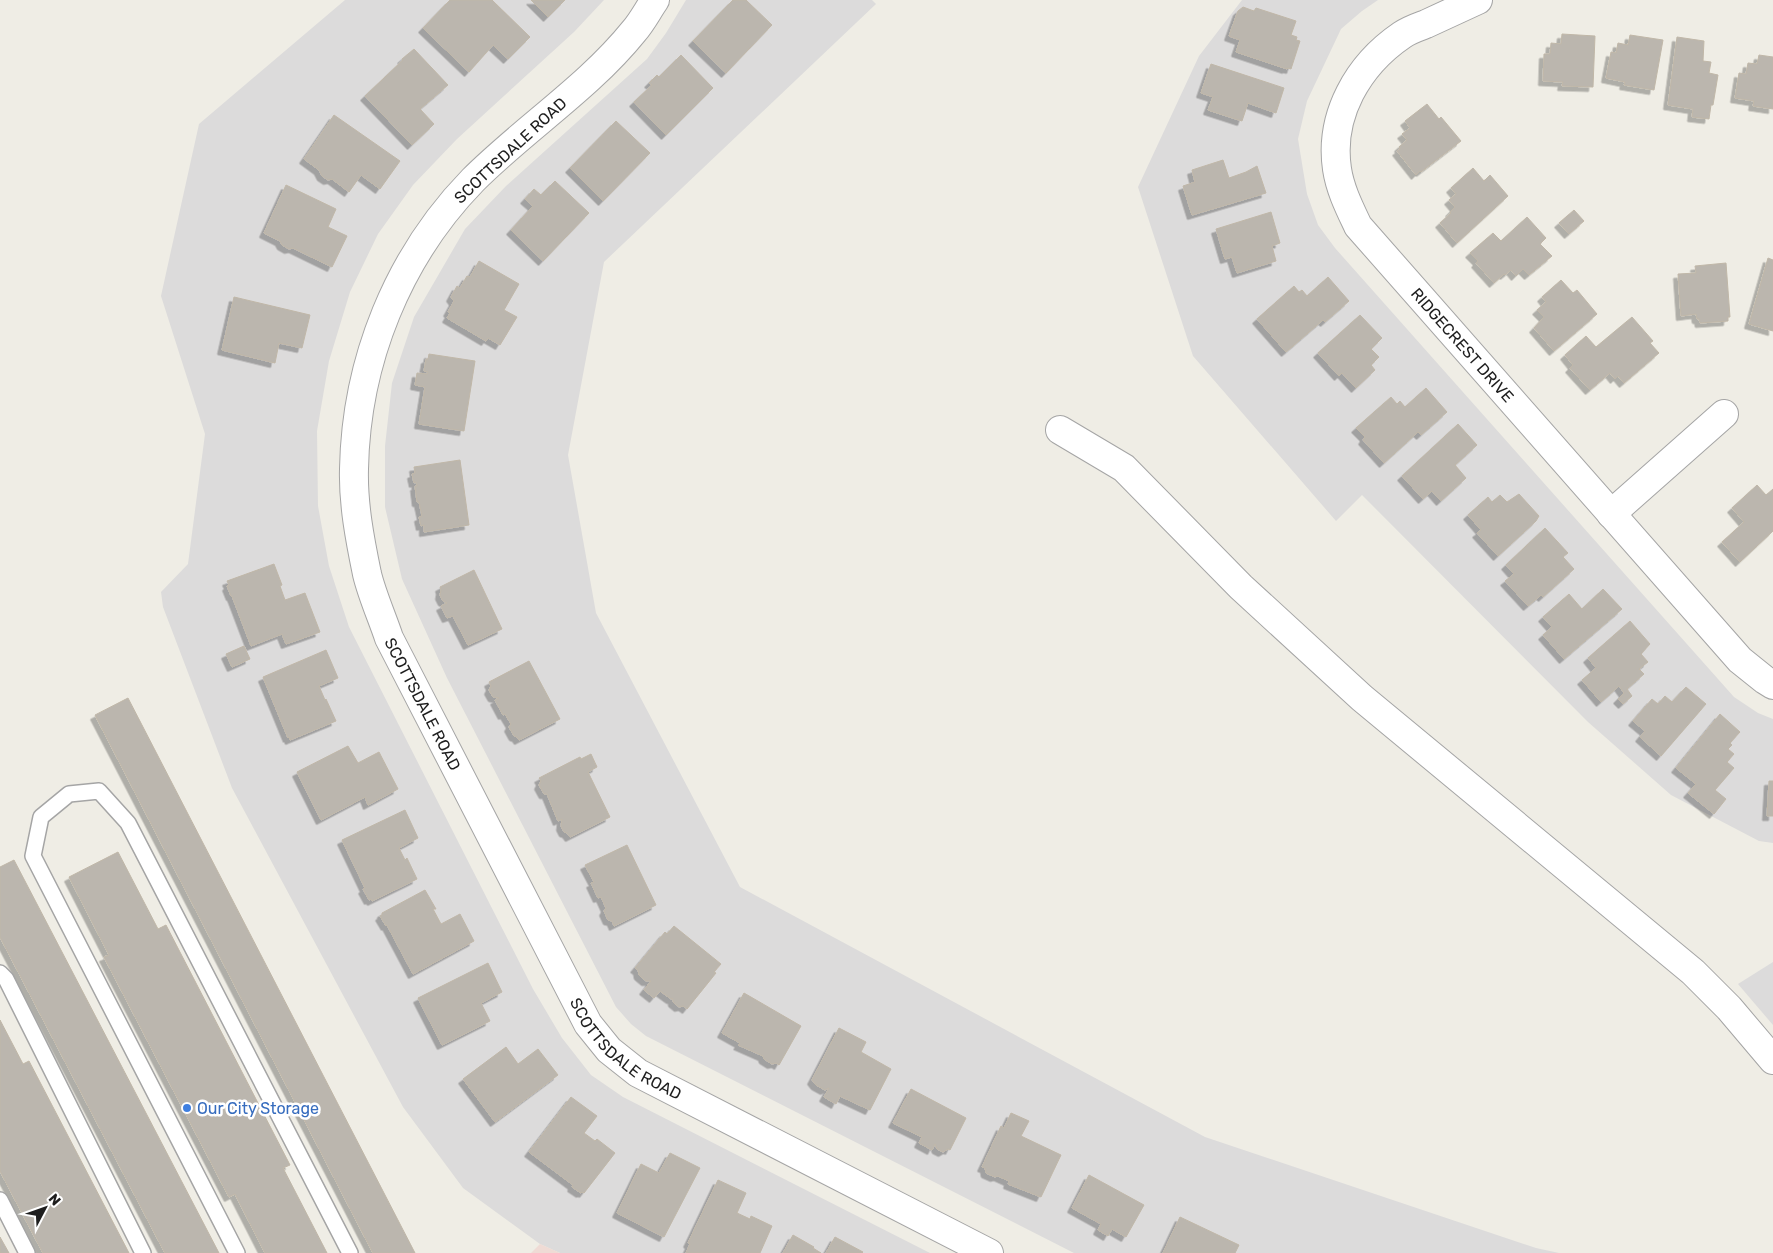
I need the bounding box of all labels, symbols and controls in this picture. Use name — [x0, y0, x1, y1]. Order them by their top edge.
street label: SCOTTSDALE ROAD — [450, 93, 570, 207]
street label: RIDGECREST DRIVE — [1407, 284, 1518, 406]
street label: SCOTTSDALE ROAD — [380, 635, 465, 774]
street label: SCOTTSDALE ROAD — [566, 995, 685, 1104]
place label: Our City Storage — [197, 1099, 319, 1118]
marker: Our City Storage — [181, 1102, 193, 1114]
north arrow — [20, 1183, 70, 1233]
text: N — [45, 1190, 64, 1209]

